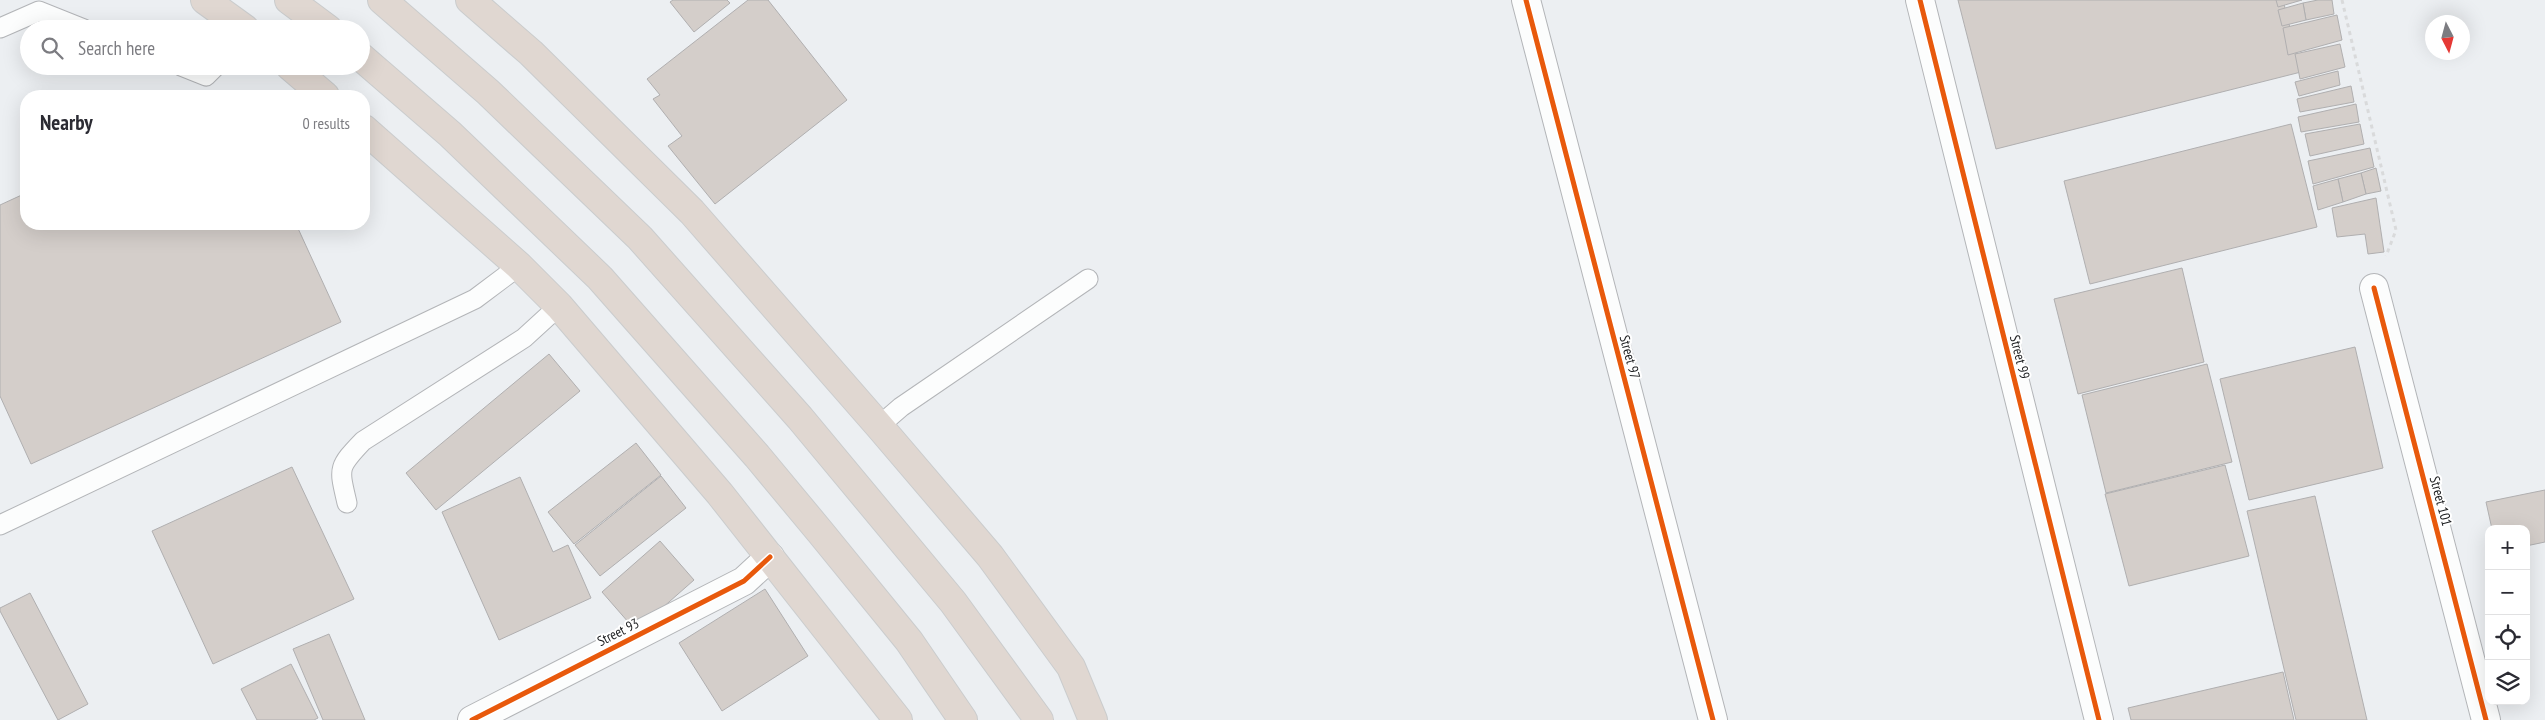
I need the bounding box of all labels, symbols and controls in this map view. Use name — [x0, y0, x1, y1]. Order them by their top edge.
north arrow — [2425, 15, 2470, 60]
search box — [20, 20, 370, 75]
icon: search — [38, 34, 66, 62]
text: Search here — [78, 36, 155, 60]
text: Nearby — [40, 109, 93, 136]
text: 0 results — [303, 113, 350, 133]
street label: Street 97 — [1616, 333, 1644, 381]
street label: Street 99 — [2006, 333, 2034, 381]
street label: Street 101 — [2426, 474, 2456, 528]
map controls — [2485, 525, 2530, 705]
button: + — [2485, 525, 2530, 570]
button: − — [2485, 570, 2530, 615]
street label: Street 93 — [594, 614, 642, 650]
button: locate — [2485, 615, 2530, 660]
button: layers — [2485, 660, 2530, 705]

